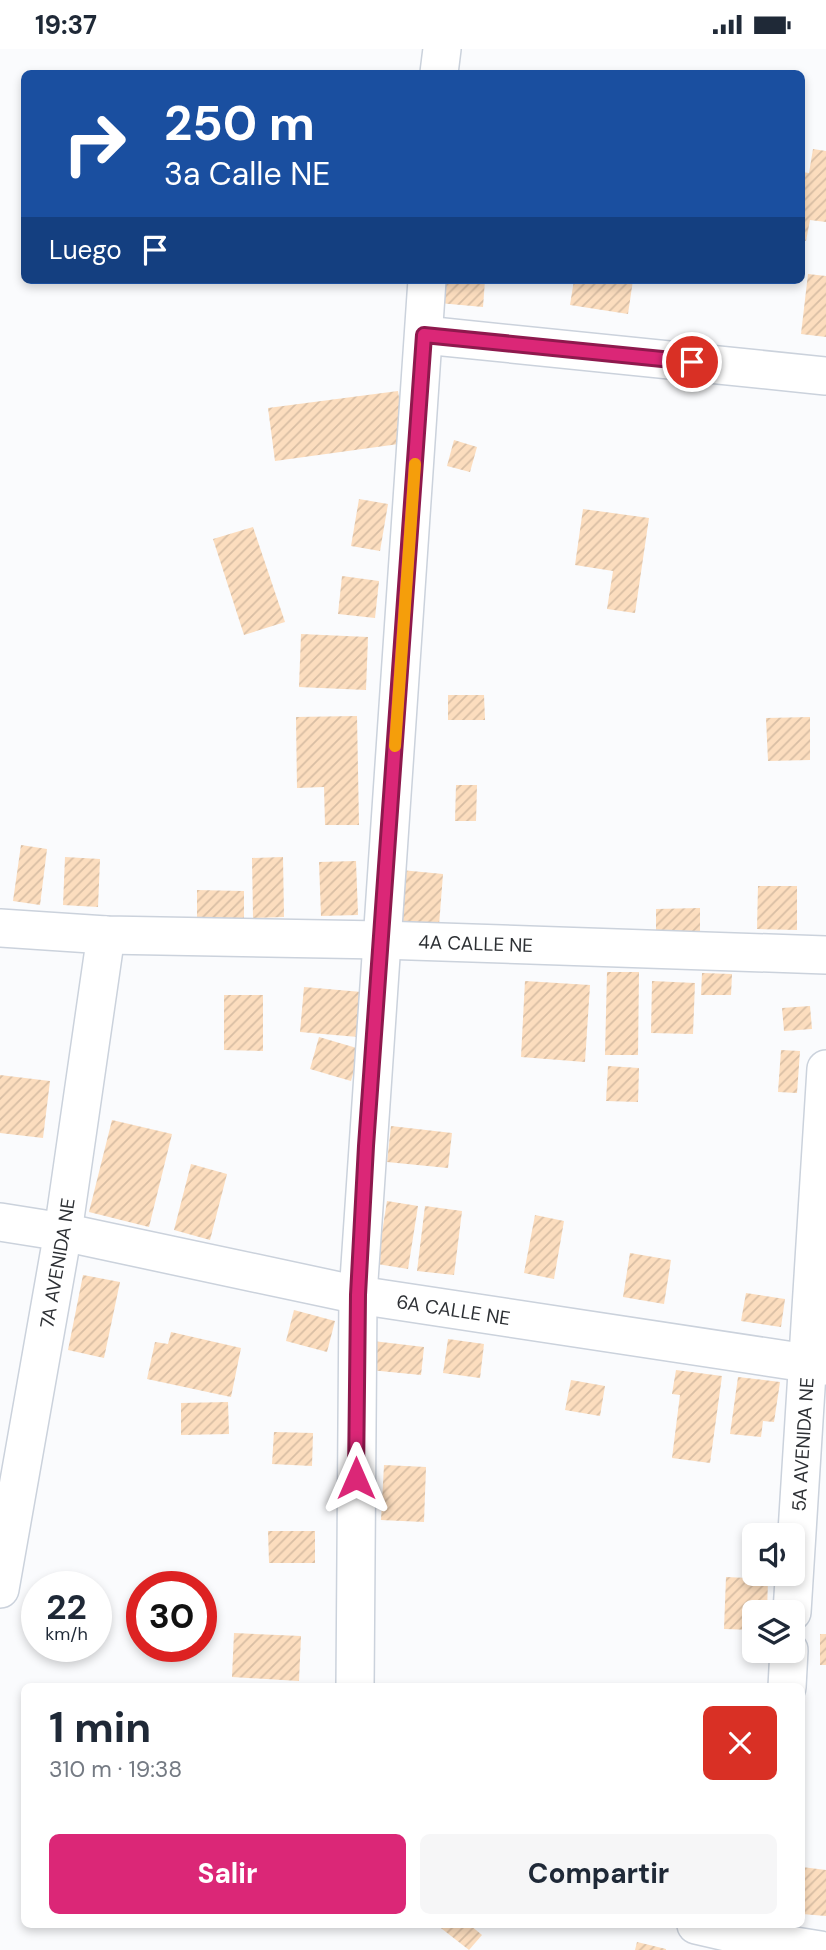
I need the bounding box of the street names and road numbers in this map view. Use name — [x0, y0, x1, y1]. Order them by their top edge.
street label: 4A CALLE NE — [418, 929, 534, 958]
street label: 7A AVENIDA NE — [34, 1196, 80, 1330]
street label: 6A CALLE NE — [395, 1289, 512, 1330]
street label: 5A AVENIDA NE — [786, 1377, 819, 1512]

